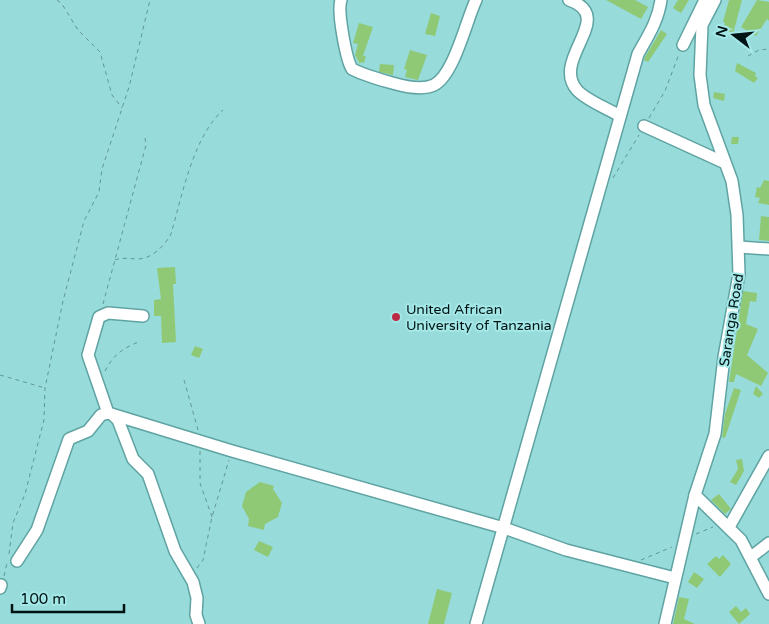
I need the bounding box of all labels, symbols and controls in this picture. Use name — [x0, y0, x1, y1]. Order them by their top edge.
north arrow — [709, 10, 759, 60]
text: N — [712, 24, 732, 39]
street label: Saranga Road — [716, 272, 747, 368]
place label: United African University of Tanzania — [406, 301, 552, 334]
marker: United African University of Tanzania — [390, 311, 402, 323]
scale bar — [12, 582, 125, 614]
text: 100 m — [20, 590, 66, 608]

